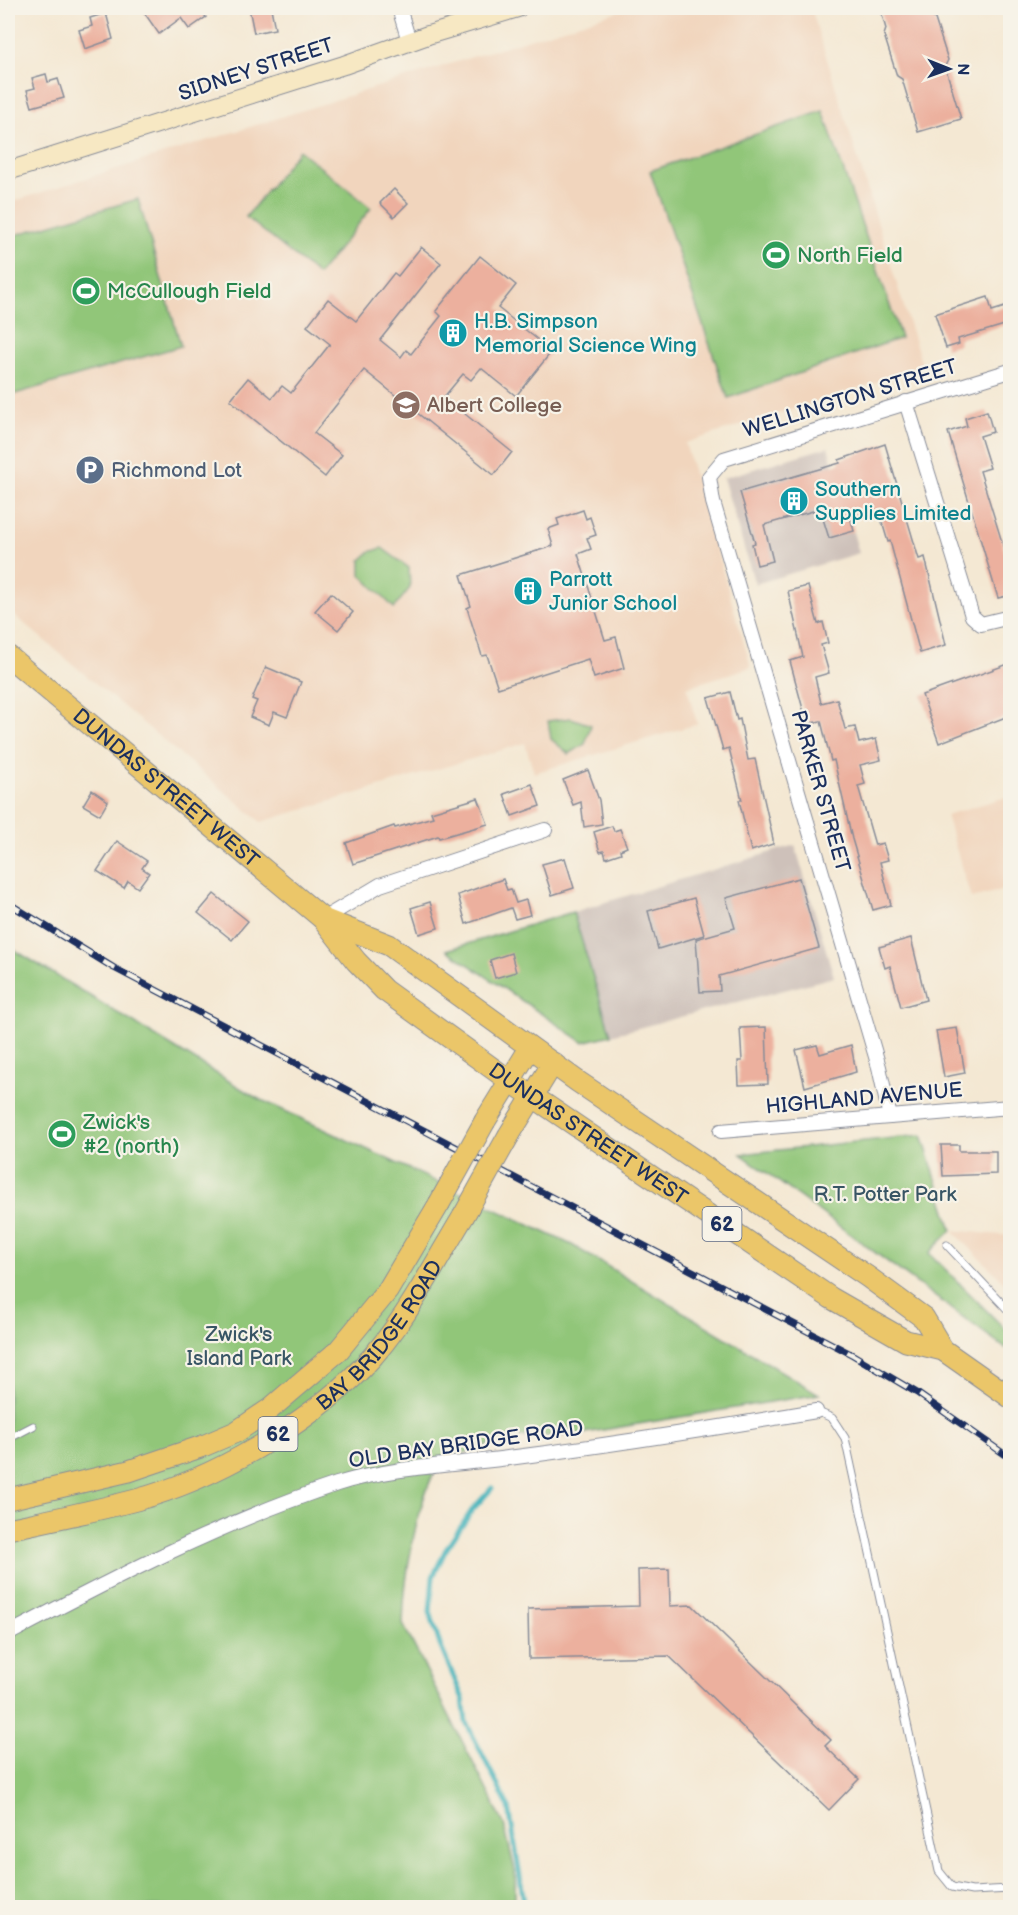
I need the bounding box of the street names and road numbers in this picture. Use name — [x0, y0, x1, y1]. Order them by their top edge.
street label: SIDNEY STREET — [175, 32, 337, 106]
street label: WELLINGTON STREET — [740, 354, 961, 443]
street label: DUNDAS STREET WEST — [68, 704, 264, 874]
street label: PARKER STREET — [785, 707, 856, 875]
street label: DUNDAS STREET WEST — [484, 1058, 693, 1211]
street label: HIGHLAND AVENUE — [765, 1077, 964, 1120]
road number: 62 — [702, 1207, 742, 1241]
street label: BAY BRIDGE ROAD — [312, 1256, 448, 1416]
street label: OLD BAY BRIDGE ROAD — [347, 1416, 585, 1473]
road number: 62 — [258, 1417, 298, 1451]

